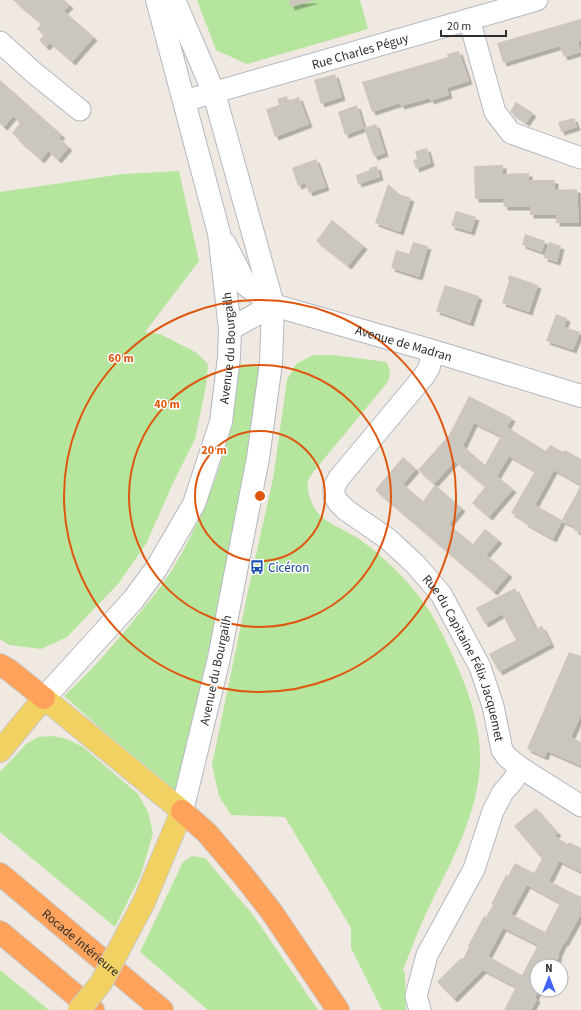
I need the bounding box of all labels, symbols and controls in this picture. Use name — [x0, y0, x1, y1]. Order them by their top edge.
scale bar — [441, 12, 506, 38]
text: 20 m — [447, 18, 471, 35]
street label: Rue Charles Péguy — [310, 29, 411, 74]
street label: Avenue du Bourgailh — [215, 291, 240, 405]
street label: Avenue de Madran — [353, 321, 454, 366]
text: 60 m — [108, 350, 134, 367]
text: 40 m — [154, 396, 180, 413]
text: 20 m — [201, 442, 227, 459]
centre of rings — [253, 489, 267, 503]
bus stop icon: Cicéron — [249, 559, 265, 575]
place label: Cicéron — [268, 559, 309, 577]
street label: Rue du Capitaine Félix Jacquemet — [418, 571, 508, 744]
street label: Avenue du Bourgailh — [196, 613, 236, 727]
street label: Rocade Intérieure — [38, 905, 123, 981]
north arrow — [529, 958, 569, 998]
text: N — [545, 961, 553, 976]

